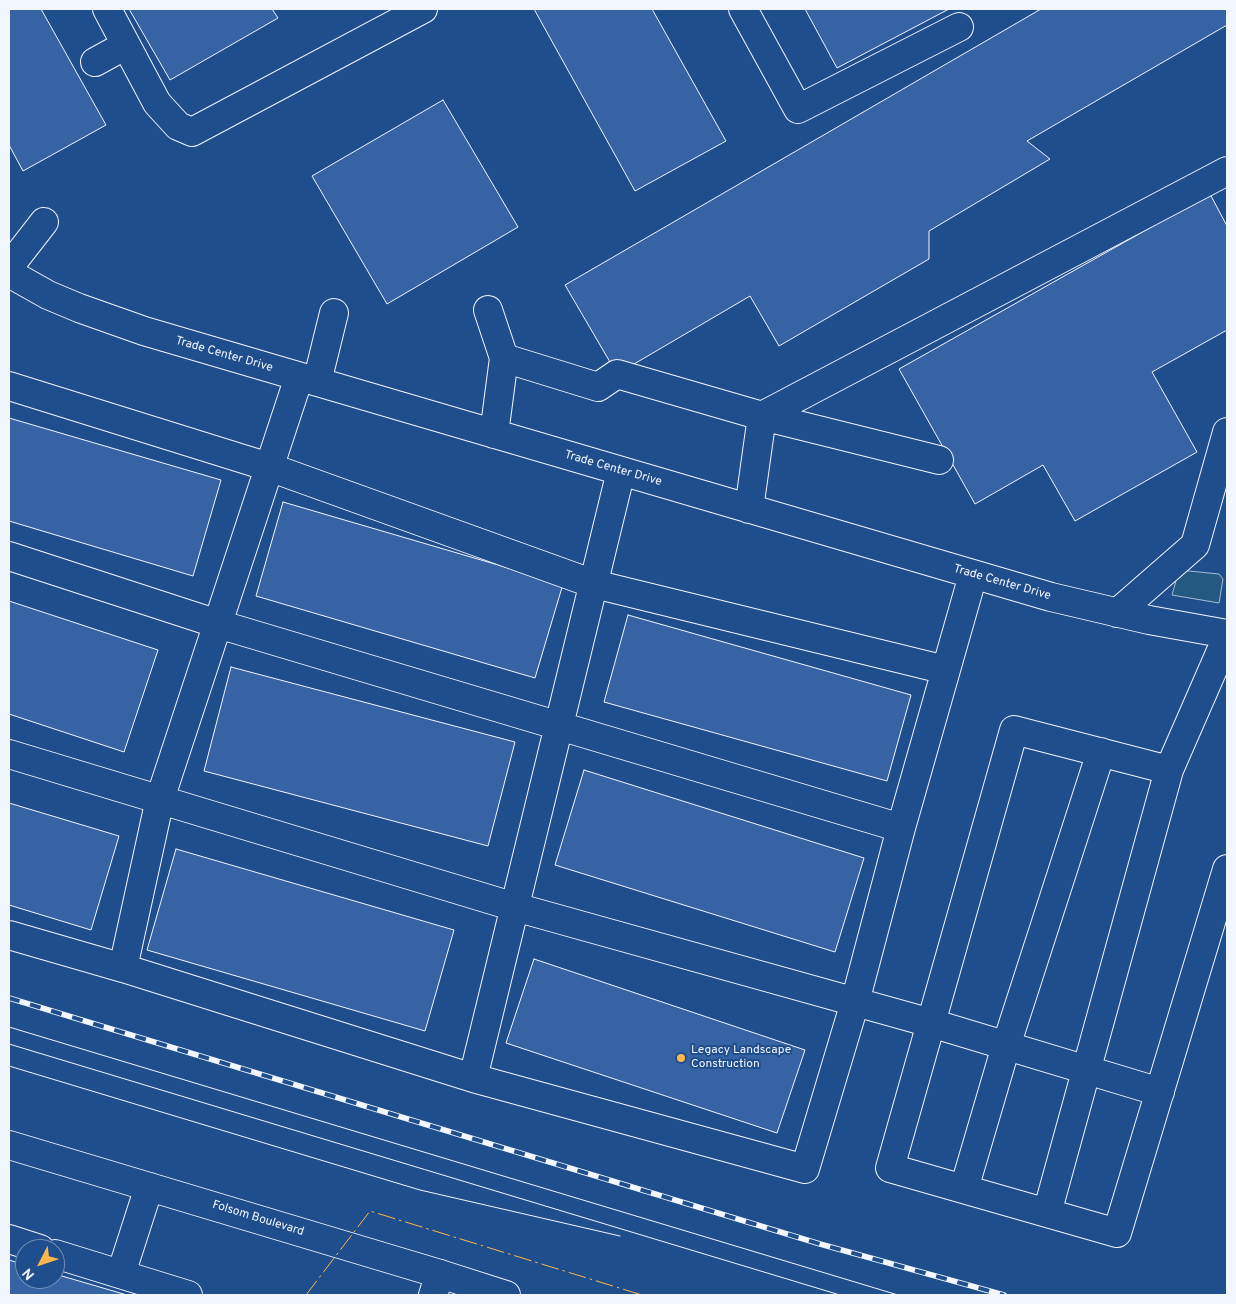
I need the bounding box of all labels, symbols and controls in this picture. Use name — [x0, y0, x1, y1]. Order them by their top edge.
street label: Trade Center Drive — [174, 334, 274, 376]
street label: Trade Center Drive — [563, 448, 663, 490]
street label: Trade Center Drive — [952, 562, 1052, 604]
place label: Legacy Landscape Construction — [691, 1044, 791, 1072]
marker: Legacy Landscape Construction — [675, 1052, 687, 1064]
street label: Folsom Boulevard — [210, 1198, 306, 1240]
north arrow — [15, 1239, 65, 1289]
text: N — [19, 1264, 39, 1283]

